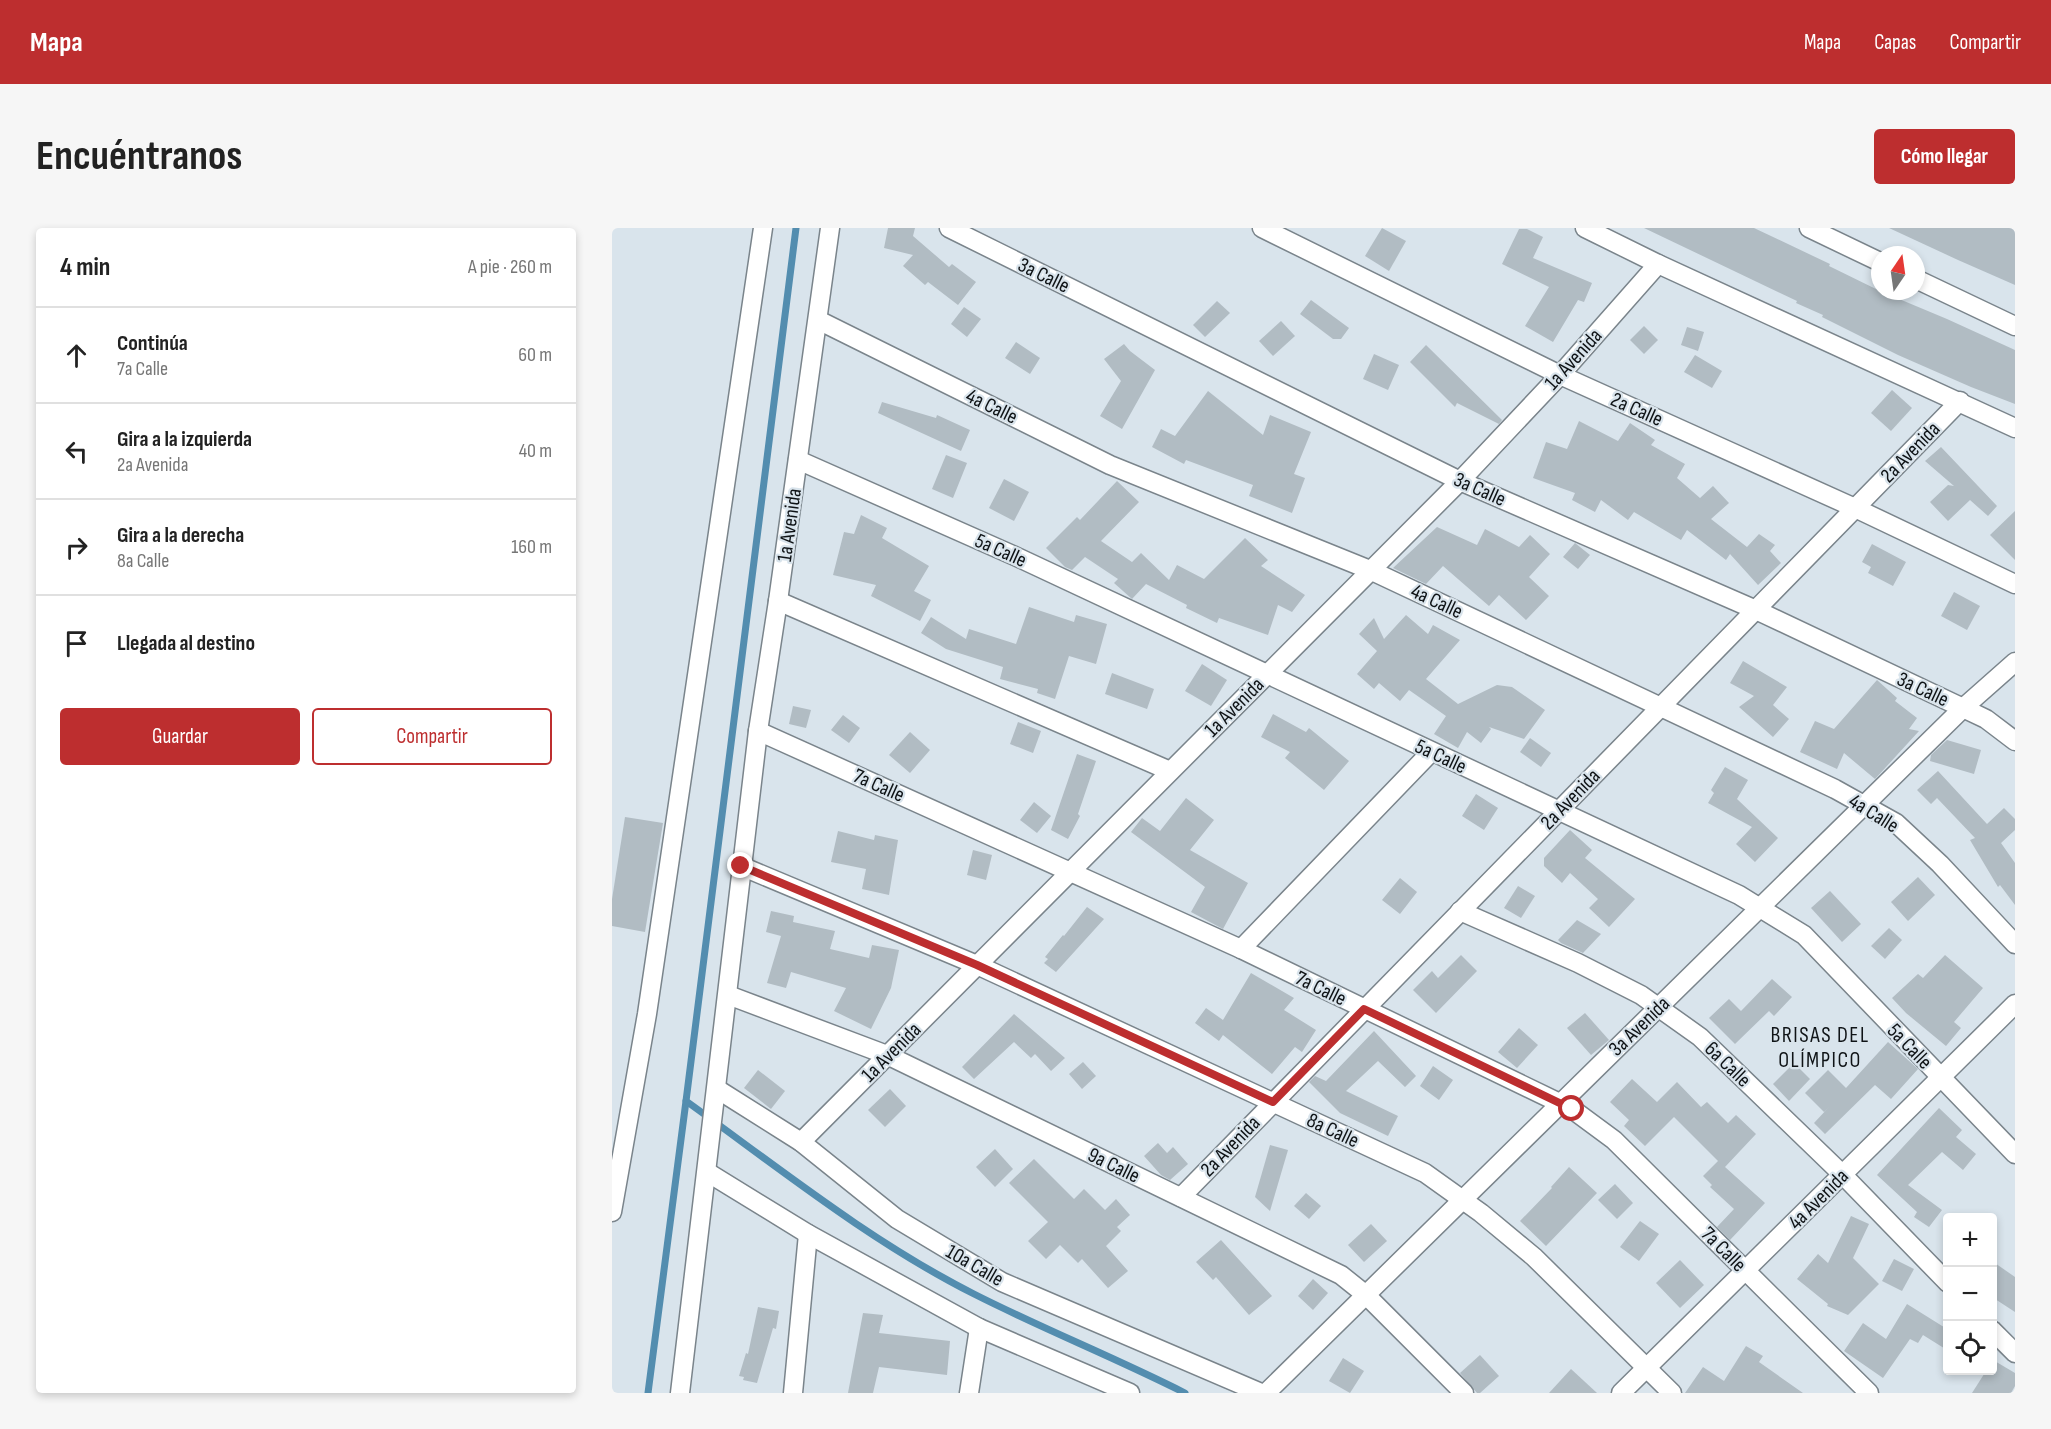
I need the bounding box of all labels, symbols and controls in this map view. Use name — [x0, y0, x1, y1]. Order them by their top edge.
text: Mapa — [30, 26, 83, 59]
text: Mapa — [1804, 30, 1841, 55]
text: Capas — [1874, 30, 1916, 55]
text: Compartir — [1949, 30, 2021, 55]
button: Cómo llegar — [1874, 129, 2015, 184]
text: Encuéntranos — [36, 131, 242, 182]
north arrow — [1871, 246, 1925, 300]
text: 4 min — [60, 252, 110, 283]
street label: 3a Calle — [1014, 252, 1074, 299]
text: A pie · 260 m — [468, 255, 552, 279]
street label: 1a Avenida — [1539, 324, 1607, 395]
text: Continúa — [117, 330, 188, 357]
icon: ahead — [60, 339, 93, 372]
text: 60 m — [518, 343, 552, 367]
text: 7a Calle — [117, 357, 168, 381]
street label: 4a Calle — [962, 383, 1022, 430]
street label: 2a Calle — [1607, 387, 1667, 432]
street label: 2a Avenida — [1875, 417, 1945, 488]
text: Gira a la izquierda — [117, 426, 252, 453]
icon: left — [60, 435, 93, 468]
text: 40 m — [519, 439, 552, 463]
text: 2a Avenida — [117, 453, 188, 477]
street label: 3a Calle — [1450, 467, 1510, 512]
street label: 1a Avenida — [772, 487, 807, 563]
text: Gira a la derecha — [117, 522, 244, 549]
street label: 5a Calle — [971, 528, 1031, 573]
icon: right — [60, 531, 93, 564]
text: 160 m — [511, 535, 552, 559]
text: 8a Calle — [117, 549, 169, 573]
street label: 4a Calle — [1407, 579, 1467, 624]
icon: arrive — [60, 627, 93, 660]
text: Llegada al destino — [117, 630, 255, 657]
street label: 3a Calle — [1893, 667, 1953, 712]
street label: 1a Avenida — [1199, 672, 1269, 742]
button: Guardar — [60, 708, 300, 765]
button: Compartir — [312, 708, 552, 765]
street label: 5a Calle — [1411, 734, 1471, 779]
street label: 7a Calle — [849, 763, 908, 808]
street label: 2a Avenida — [1535, 764, 1605, 835]
street label: 4a Calle — [1844, 788, 1903, 838]
route end — [727, 852, 753, 878]
street label: 7a Calle — [1291, 965, 1350, 1011]
street label: 3a Avenida — [1604, 991, 1675, 1061]
street label: 1a Avenida — [856, 1017, 926, 1087]
street label: 5a Calle — [1882, 1018, 1937, 1074]
district label: BRISAS DEL OLÍMPICO — [1770, 1022, 1870, 1074]
street label: 6a Calle — [1699, 1036, 1756, 1092]
route start — [1558, 1095, 1584, 1121]
street label: 8a Calle — [1303, 1108, 1363, 1153]
street label: 2a Avenida — [1195, 1111, 1265, 1182]
street label: 9a Calle — [1084, 1142, 1144, 1189]
street label: 4a Avenida — [1783, 1164, 1854, 1235]
map controls — [1943, 1213, 1997, 1375]
button: + — [1943, 1213, 1997, 1267]
street label: 7a Calle — [1696, 1222, 1751, 1277]
street label: 10a Calle — [942, 1239, 1008, 1292]
button: − — [1943, 1267, 1997, 1321]
button: locate — [1943, 1321, 1997, 1375]

